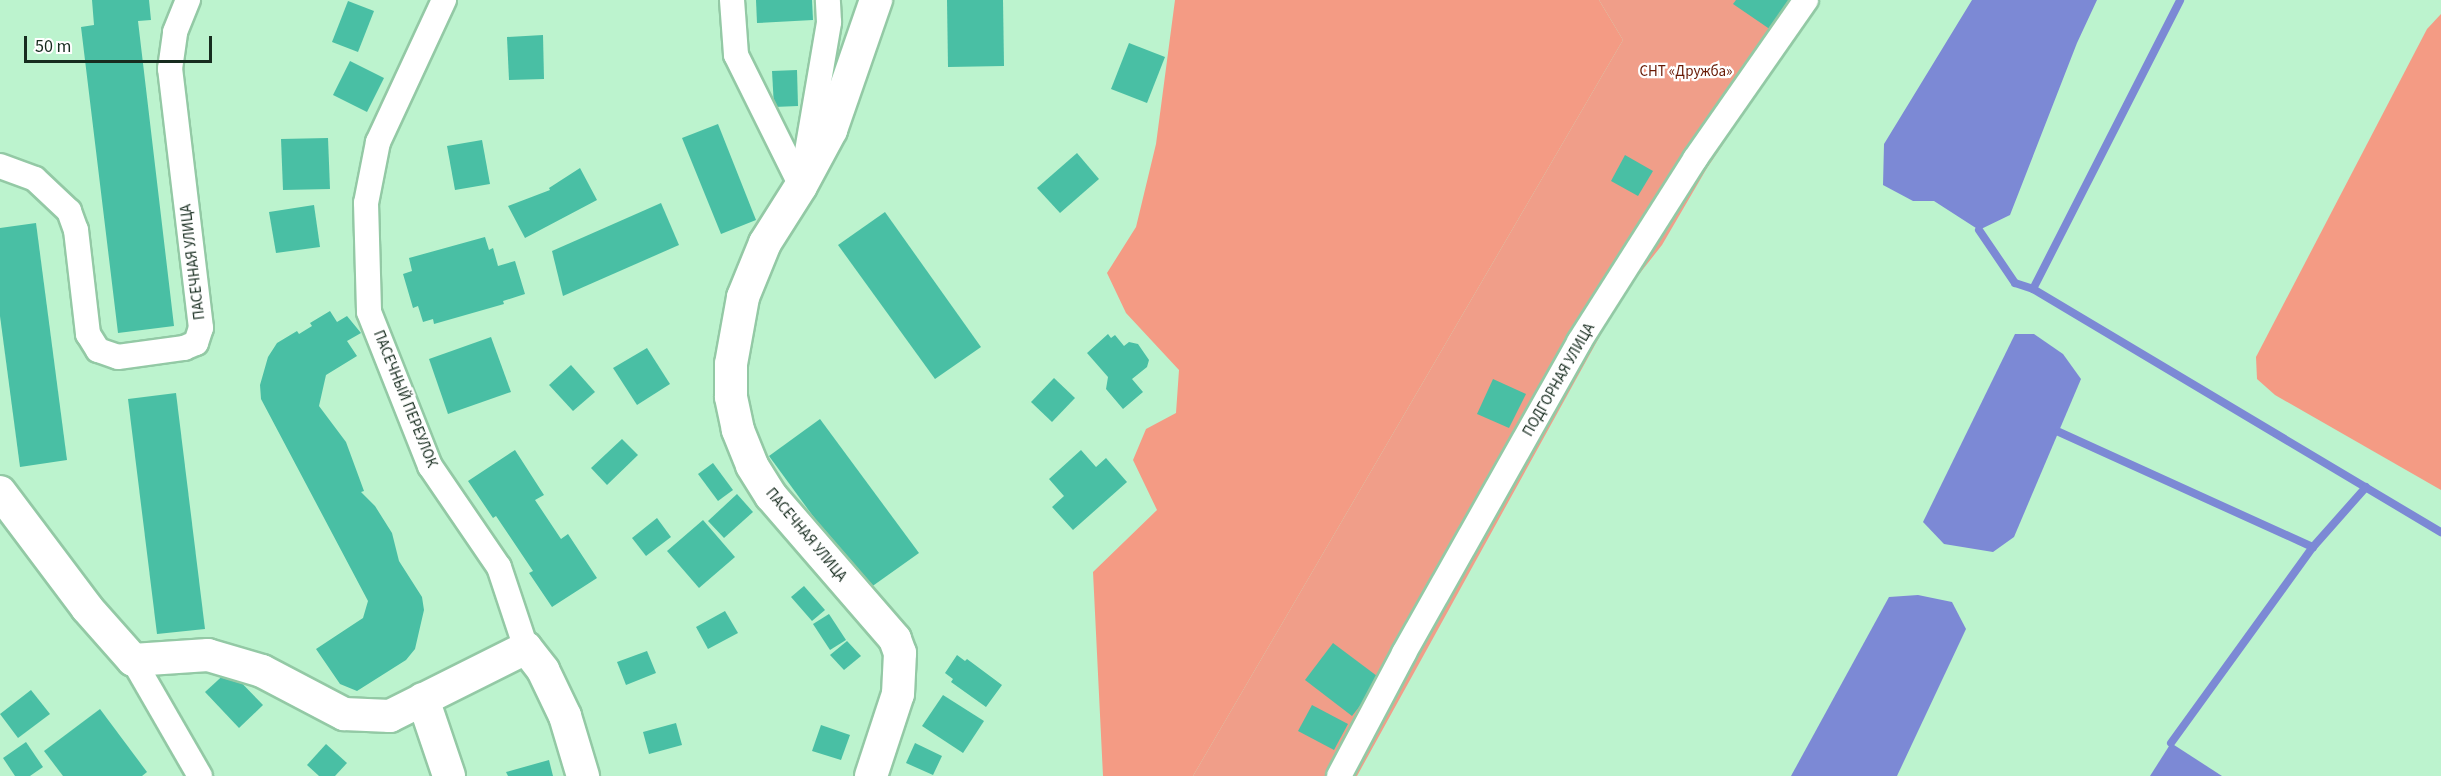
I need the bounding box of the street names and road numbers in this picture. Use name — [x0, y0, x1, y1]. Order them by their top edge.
street label: ПАСЕЧНАЯ УЛИЦА — [177, 203, 209, 321]
street label: ПОДГОРНАЯ УЛИЦА — [1519, 320, 1599, 440]
street label: ПАСЕЧНЫЙ ПЕРЕУЛОК — [369, 328, 441, 470]
street label: ПАСЕЧНАЯ УЛИЦА — [762, 485, 850, 585]

